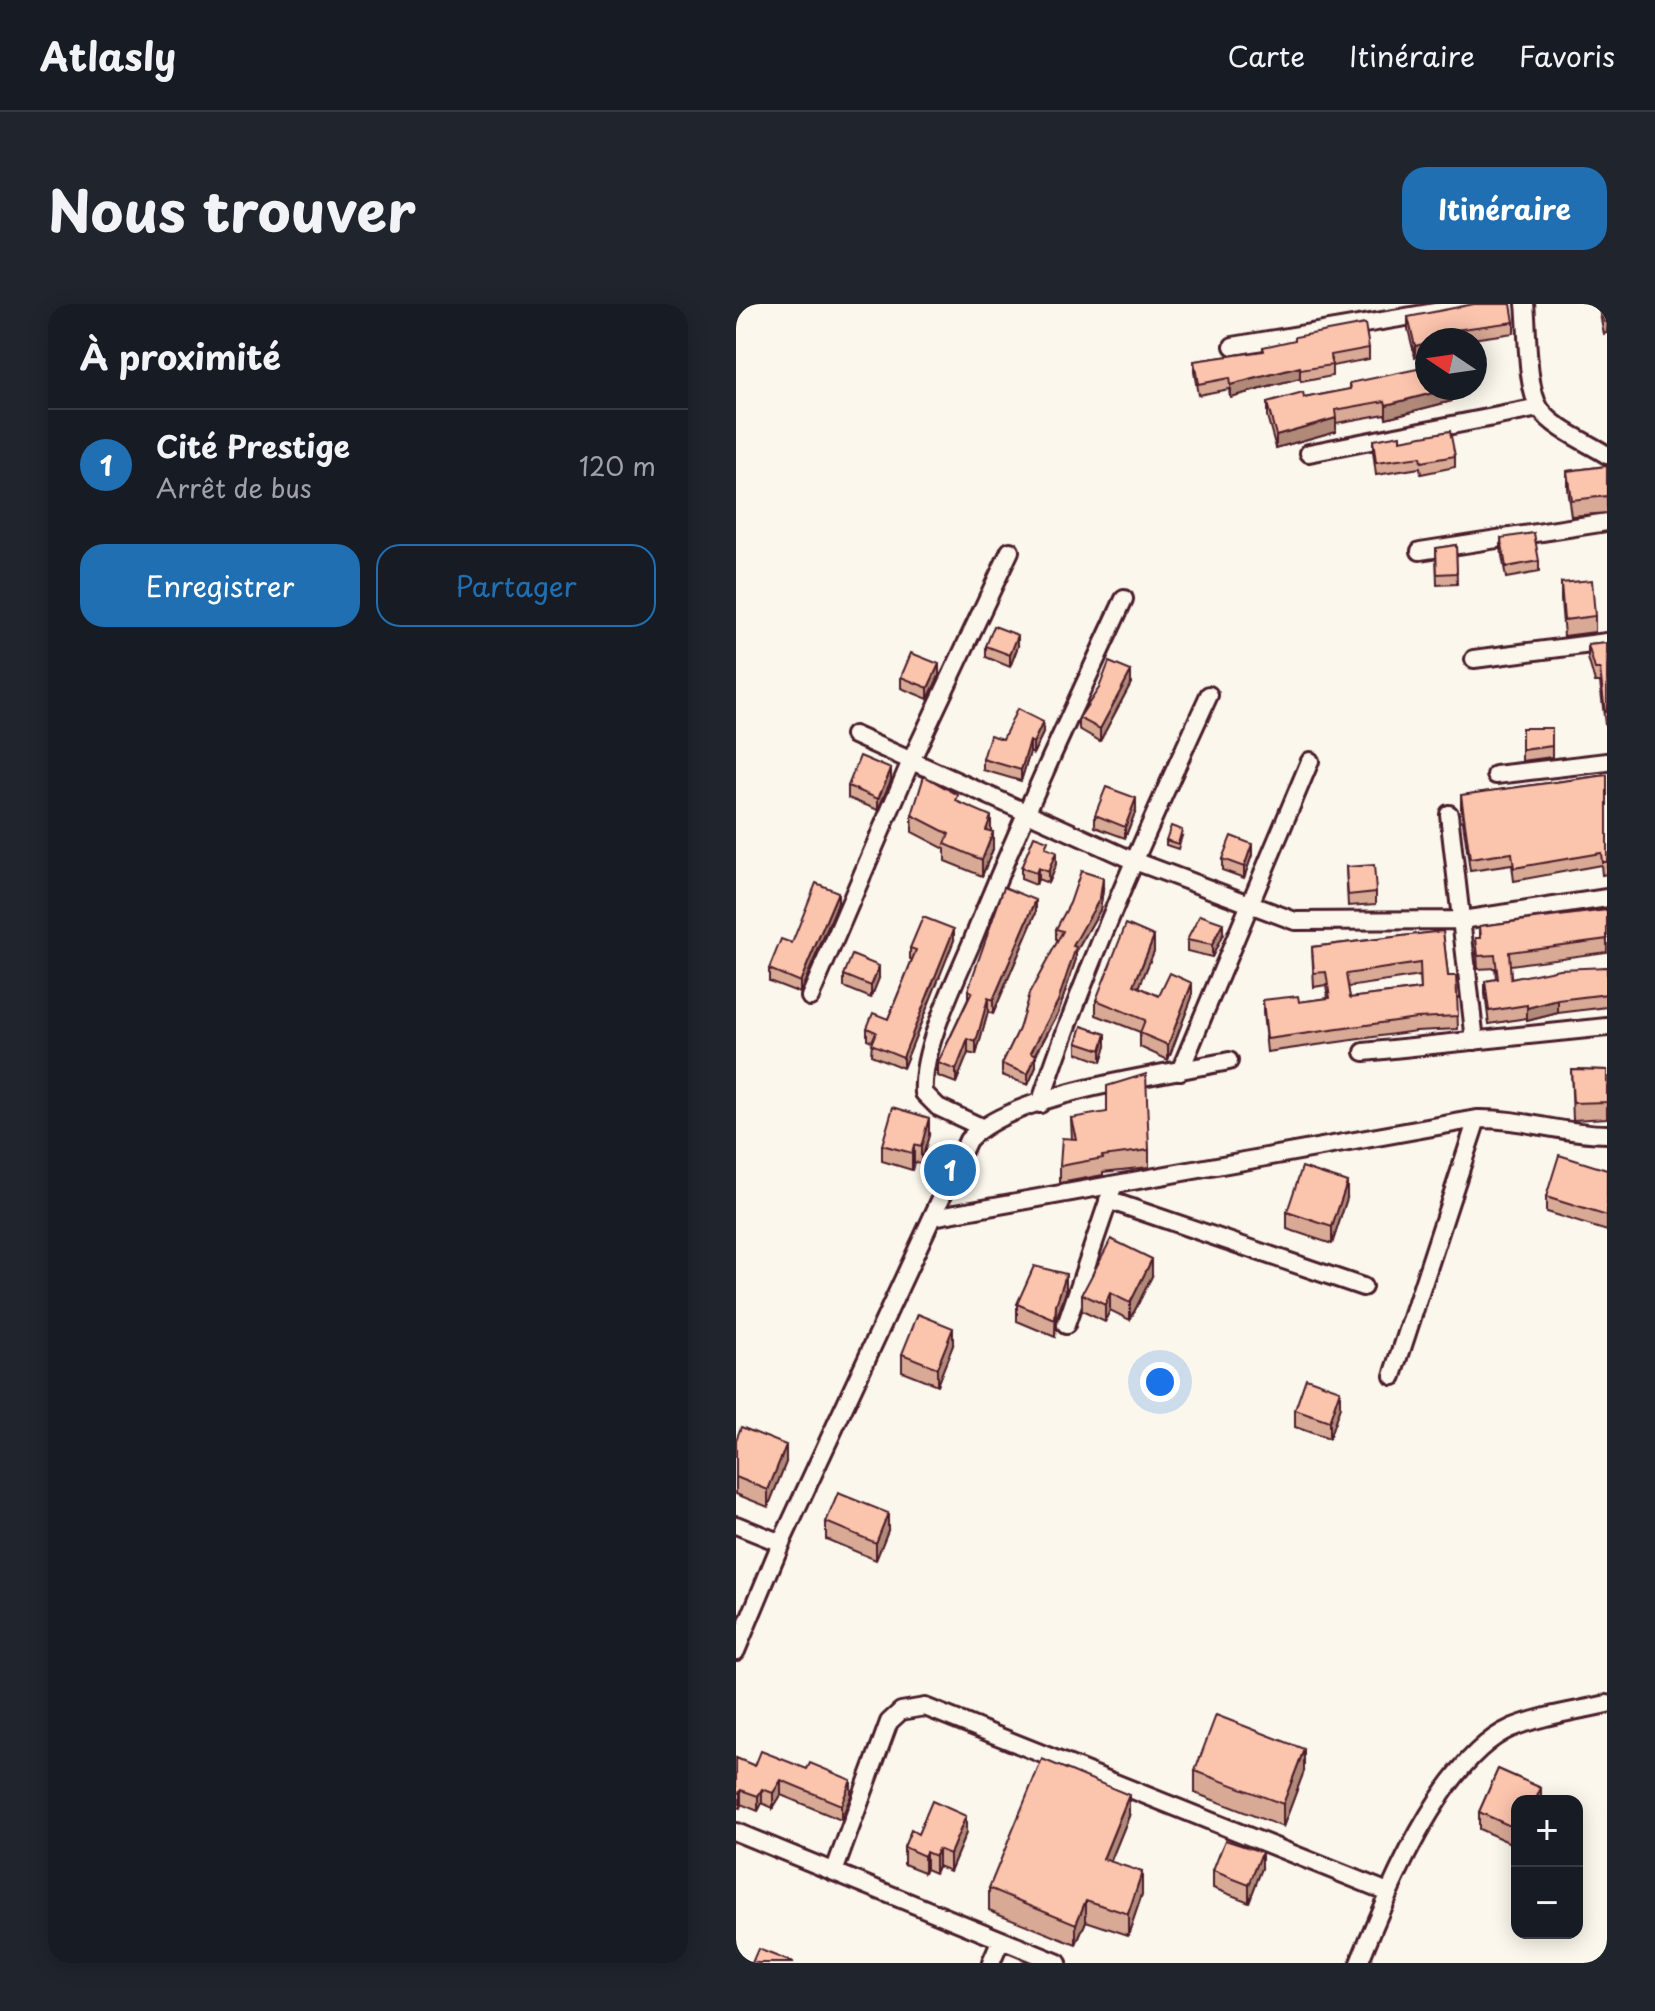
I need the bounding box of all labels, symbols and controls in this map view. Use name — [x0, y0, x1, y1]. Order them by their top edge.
text: Atlasly — [40, 27, 176, 84]
text: Carte — [1227, 34, 1305, 77]
text: Itinéraire — [1349, 34, 1475, 77]
text: Favoris — [1519, 34, 1615, 77]
text: Nous trouver — [48, 166, 416, 251]
button: Itinéraire — [1402, 167, 1607, 250]
north arrow — [1415, 328, 1487, 400]
text: À proximité — [80, 330, 281, 382]
text: Cité Prestige — [156, 423, 350, 468]
text: 1 — [100, 446, 112, 485]
text: 120 m — [579, 446, 656, 485]
text: Arrêt de bus — [156, 468, 312, 507]
button: Enregistrer — [80, 544, 360, 627]
button: Partager — [376, 544, 656, 627]
pin: 1 — [924, 1140, 976, 1200]
your location — [1140, 1362, 1180, 1402]
map controls — [1511, 1795, 1583, 1939]
button: + — [1511, 1795, 1583, 1867]
button: − — [1511, 1867, 1583, 1939]

